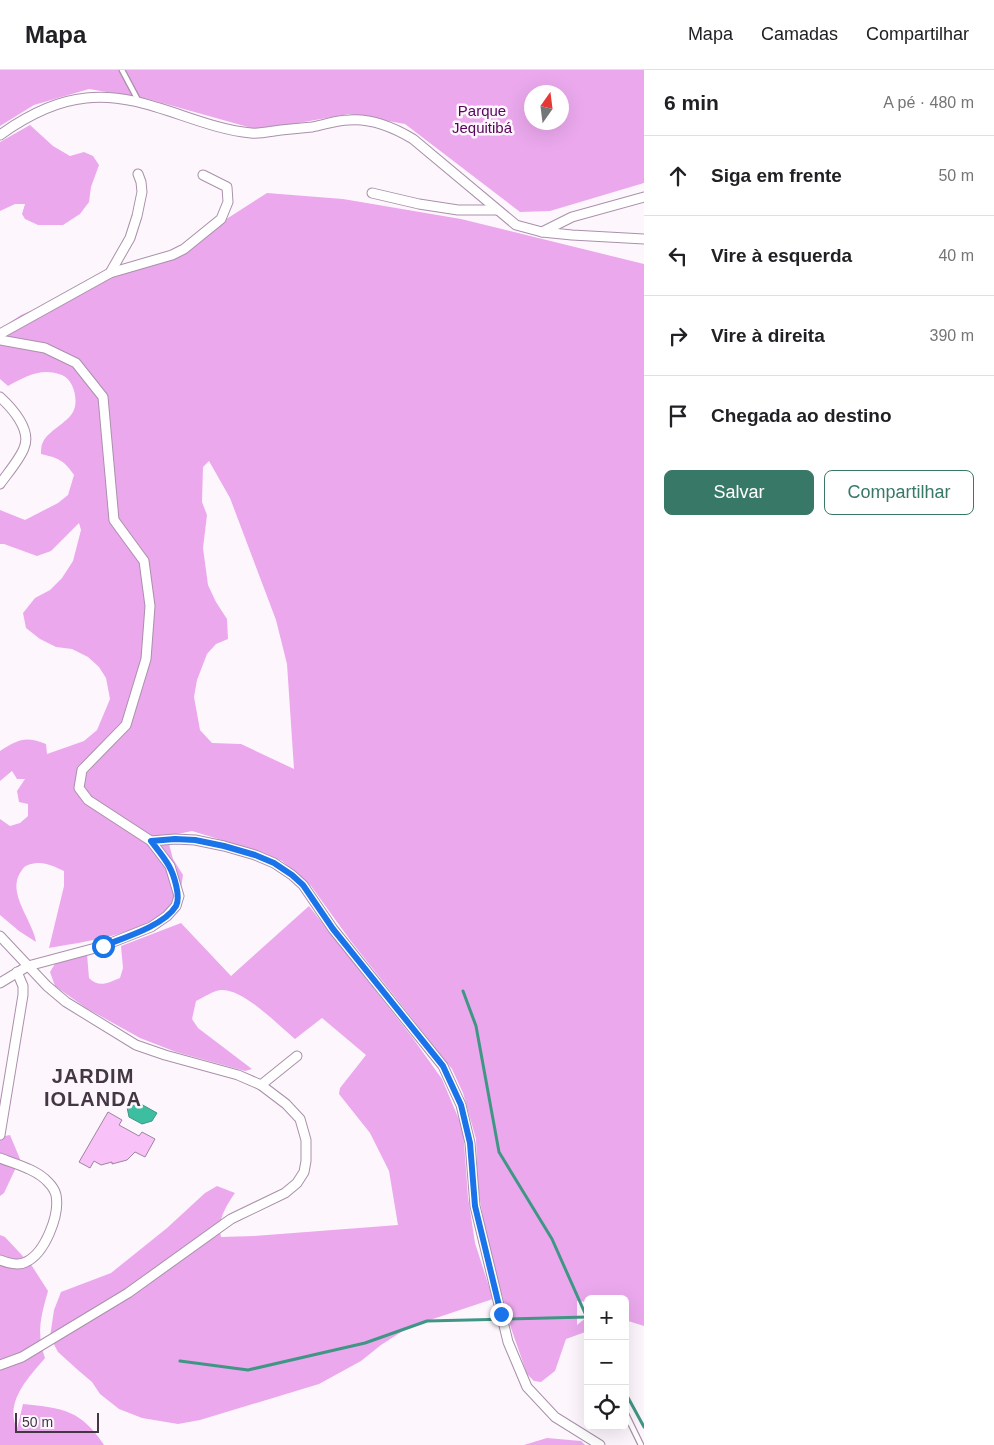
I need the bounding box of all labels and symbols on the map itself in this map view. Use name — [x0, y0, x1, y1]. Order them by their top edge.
north arrow — [524, 85, 569, 130]
park label: Parque Jequitibá — [452, 102, 513, 136]
route start — [92, 935, 115, 958]
district label: JARDIM IOLANDA — [44, 1065, 142, 1110]
route end — [490, 1303, 513, 1326]
scale bar — [15, 1410, 99, 1433]

